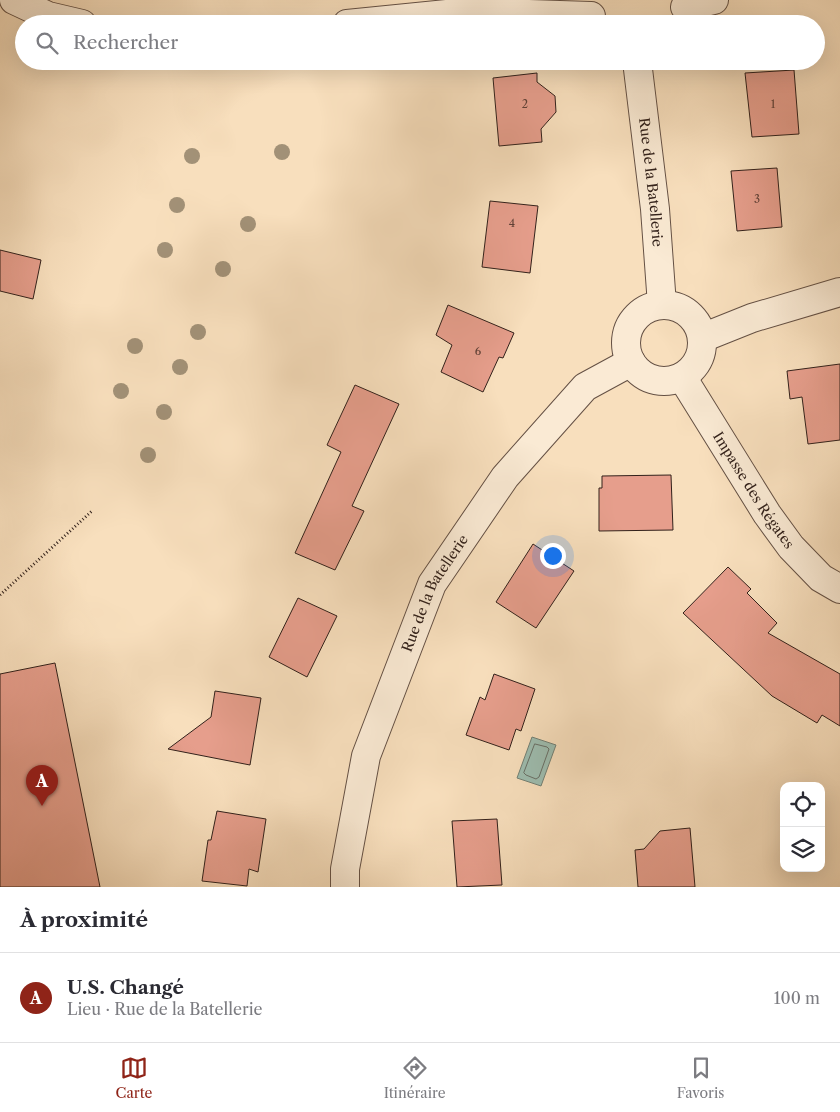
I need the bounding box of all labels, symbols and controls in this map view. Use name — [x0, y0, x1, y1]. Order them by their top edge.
search box — [15, 15, 825, 70]
icon: search — [33, 29, 61, 57]
text: Rechercher — [73, 31, 178, 54]
house number: 2 — [522, 97, 528, 111]
house number: 1 — [771, 97, 776, 111]
street label: Rue de la Batellerie — [635, 117, 667, 248]
house number: 3 — [754, 192, 760, 206]
house number: 4 — [509, 216, 515, 230]
house number: 6 — [475, 344, 482, 358]
street label: Impasse des Régates — [709, 428, 798, 552]
street label: Rue de la Batellerie — [398, 531, 472, 655]
your location — [540, 543, 566, 569]
pin: A — [26, 765, 58, 806]
map controls — [780, 782, 825, 872]
button: locate — [780, 782, 825, 827]
button: layers — [780, 827, 825, 872]
text: À proximité — [20, 907, 148, 932]
text: U.S. Changé — [67, 976, 184, 999]
text: A — [30, 988, 42, 1008]
text: 100 m — [774, 988, 820, 1008]
text: Lieu · Rue de la Batellerie — [67, 999, 262, 1019]
tab: Carte — [116, 1054, 152, 1102]
tab: Itinéraire — [384, 1054, 446, 1102]
tab: Favoris — [677, 1054, 724, 1102]

